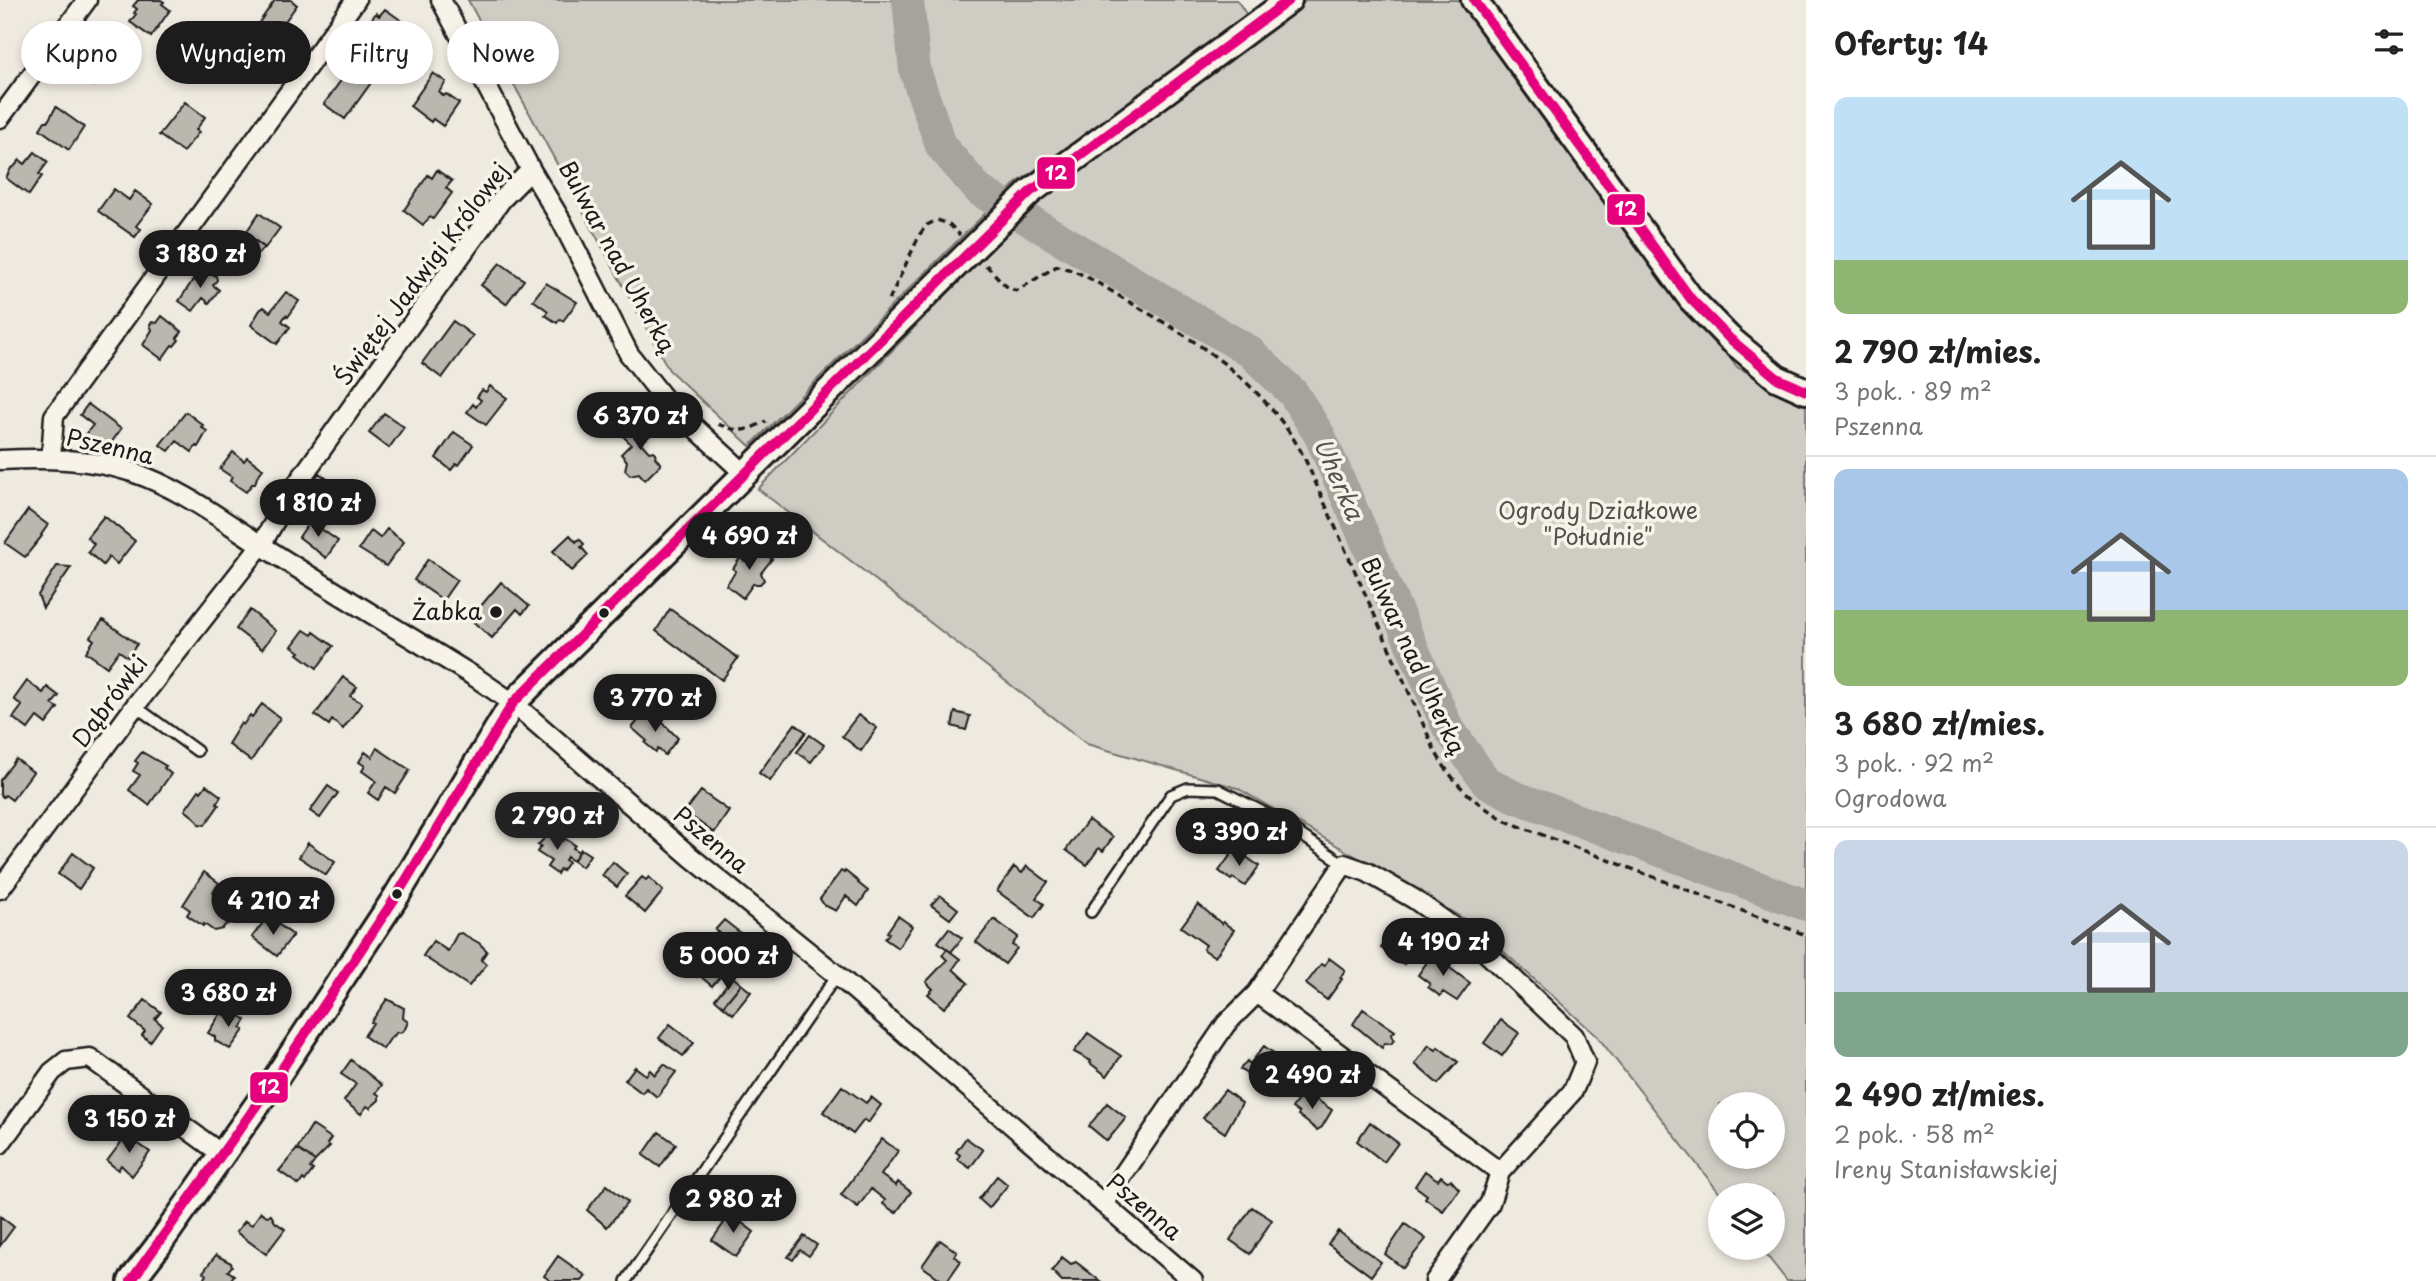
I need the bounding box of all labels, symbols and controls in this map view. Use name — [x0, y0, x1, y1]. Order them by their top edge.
text: Oferty: 14 — [1834, 20, 1988, 65]
chip: Kupno — [21, 21, 142, 84]
chip: Wynajem — [156, 21, 311, 84]
chip: Filtry — [325, 21, 433, 84]
chip: Nowe — [447, 21, 559, 84]
icon: filters — [2370, 23, 2408, 61]
icon: home — [2058, 142, 2184, 268]
street label: Świętej Jadwigi Królowej — [325, 154, 516, 392]
street label: Bulwar nad Uherką — [551, 154, 686, 359]
line badge: 12 — [1036, 156, 1076, 190]
text: 12 — [1045, 158, 1067, 186]
line badge: 12 — [1606, 193, 1646, 226]
text: 12 — [1615, 194, 1637, 222]
pin: 3 180 zł — [128, 230, 272, 290]
text: 3 180 zł — [155, 235, 245, 270]
text: 2 790 zł/mies. — [1834, 328, 2041, 373]
text: 3 pok. · 89 m² — [1834, 373, 1992, 408]
pin: 6 370 zł — [568, 392, 712, 452]
text: 6 370 zł — [593, 397, 687, 432]
text: Pszenna — [1834, 408, 1923, 443]
street label: Pszenna — [63, 418, 158, 473]
water label: Uherka — [1306, 431, 1374, 526]
pin: 1 810 zł — [246, 480, 390, 539]
text: 1 810 zł — [276, 484, 360, 519]
park label: Ogrody Działkowe "Południe" — [1498, 492, 1698, 553]
pin: 4 690 zł — [677, 512, 821, 572]
icon: home — [2058, 514, 2184, 640]
text: 4 690 zł — [702, 517, 796, 552]
street label: Bulwar nad Uherką — [1353, 551, 1476, 761]
place label: Żabka — [411, 593, 483, 628]
marker: Żabka — [488, 604, 504, 620]
unlabelled marker — [597, 606, 611, 620]
street label: Dąbrówki — [62, 646, 155, 754]
pin: 3 770 zł — [583, 674, 727, 734]
text: 3 770 zł — [609, 679, 701, 714]
text: 3 680 zł/mies. — [1834, 700, 2045, 745]
text: 3 pok. · 92 m² — [1834, 745, 1994, 780]
text: Ogrodowa — [1834, 780, 1946, 815]
pin: 2 790 zł — [485, 792, 629, 852]
text: 2 790 zł — [511, 797, 603, 832]
street label: Pszenna — [667, 797, 758, 881]
pin: 3 390 zł — [1167, 808, 1311, 868]
text: 3 390 zł — [1192, 813, 1286, 848]
pin: 4 210 zł — [201, 878, 345, 937]
text: 4 210 zł — [228, 882, 318, 917]
icon: home — [2058, 885, 2184, 1011]
unlabelled marker — [390, 887, 404, 901]
pin: 4 190 zł — [1371, 918, 1515, 978]
text: 4 190 zł — [1398, 923, 1488, 958]
pin: 5 000 zł — [656, 932, 800, 992]
text: 5 000 zł — [679, 937, 777, 972]
pin: 3 680 zł — [156, 970, 300, 1029]
text: 3 680 zł — [181, 974, 275, 1009]
pin: 2 490 zł — [1240, 1052, 1384, 1111]
text: 2 490 zł — [1265, 1056, 1359, 1091]
line badge: 12 — [249, 1071, 289, 1104]
text: 2 490 zł/mies. — [1834, 1071, 2045, 1116]
text: 12 — [258, 1072, 280, 1100]
map controls — [1708, 1092, 1785, 1260]
button: locate — [1708, 1092, 1785, 1169]
pin: 3 150 zł — [57, 1096, 201, 1155]
text: 3 150 zł — [84, 1100, 174, 1135]
text: 2 pok. · 58 m² — [1834, 1116, 1995, 1151]
text: Ireny Stanisławskiej — [1834, 1151, 2058, 1186]
street label: Pszenna — [1100, 1164, 1191, 1248]
pin: 2 980 zł — [661, 1176, 805, 1235]
text: 2 980 zł — [685, 1180, 781, 1215]
button: layers — [1708, 1183, 1785, 1260]

